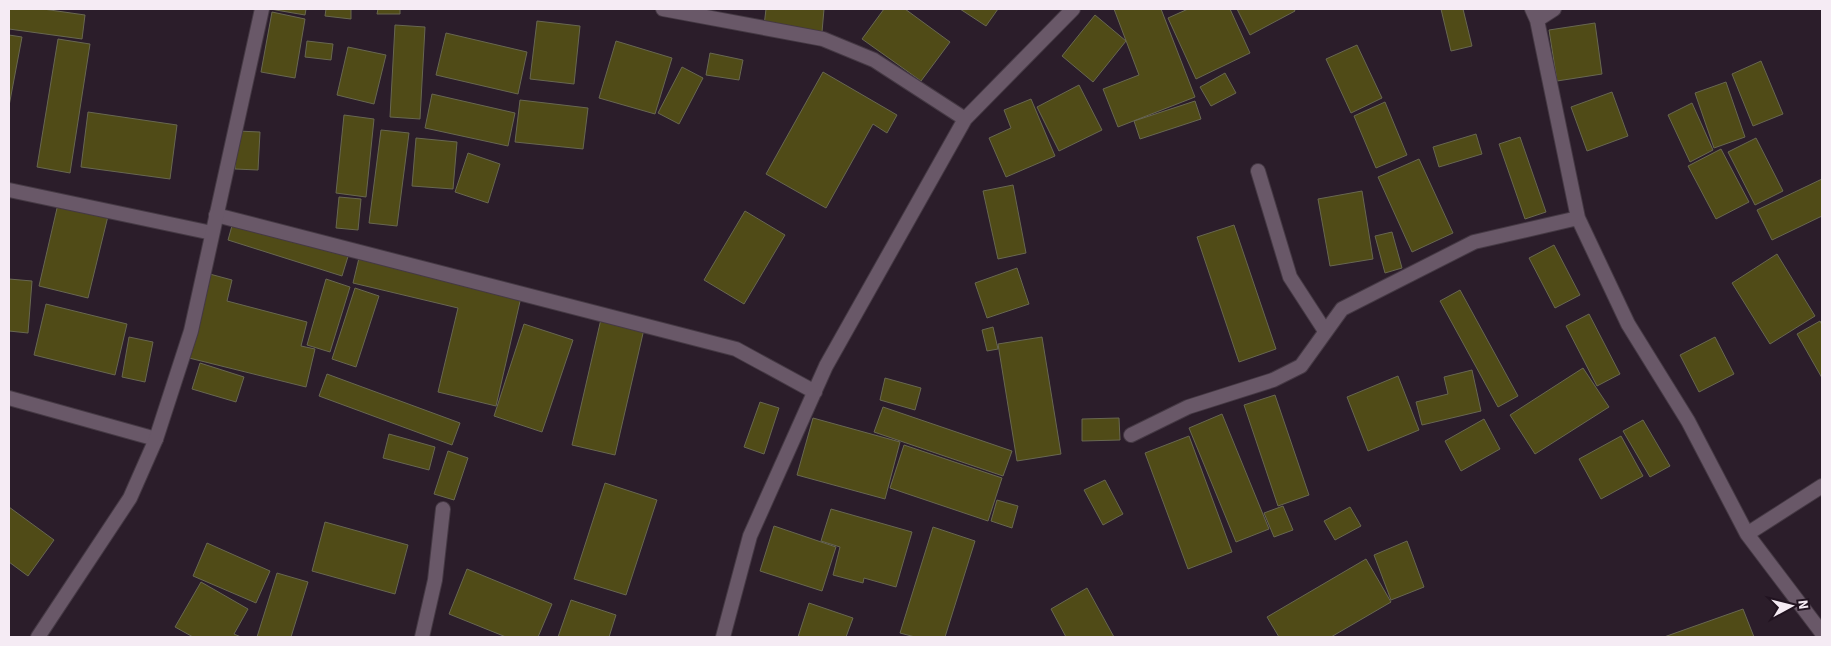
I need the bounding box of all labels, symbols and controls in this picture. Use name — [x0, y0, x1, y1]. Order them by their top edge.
north arrow — [1766, 581, 1816, 631]
text: N — [1792, 599, 1813, 610]

